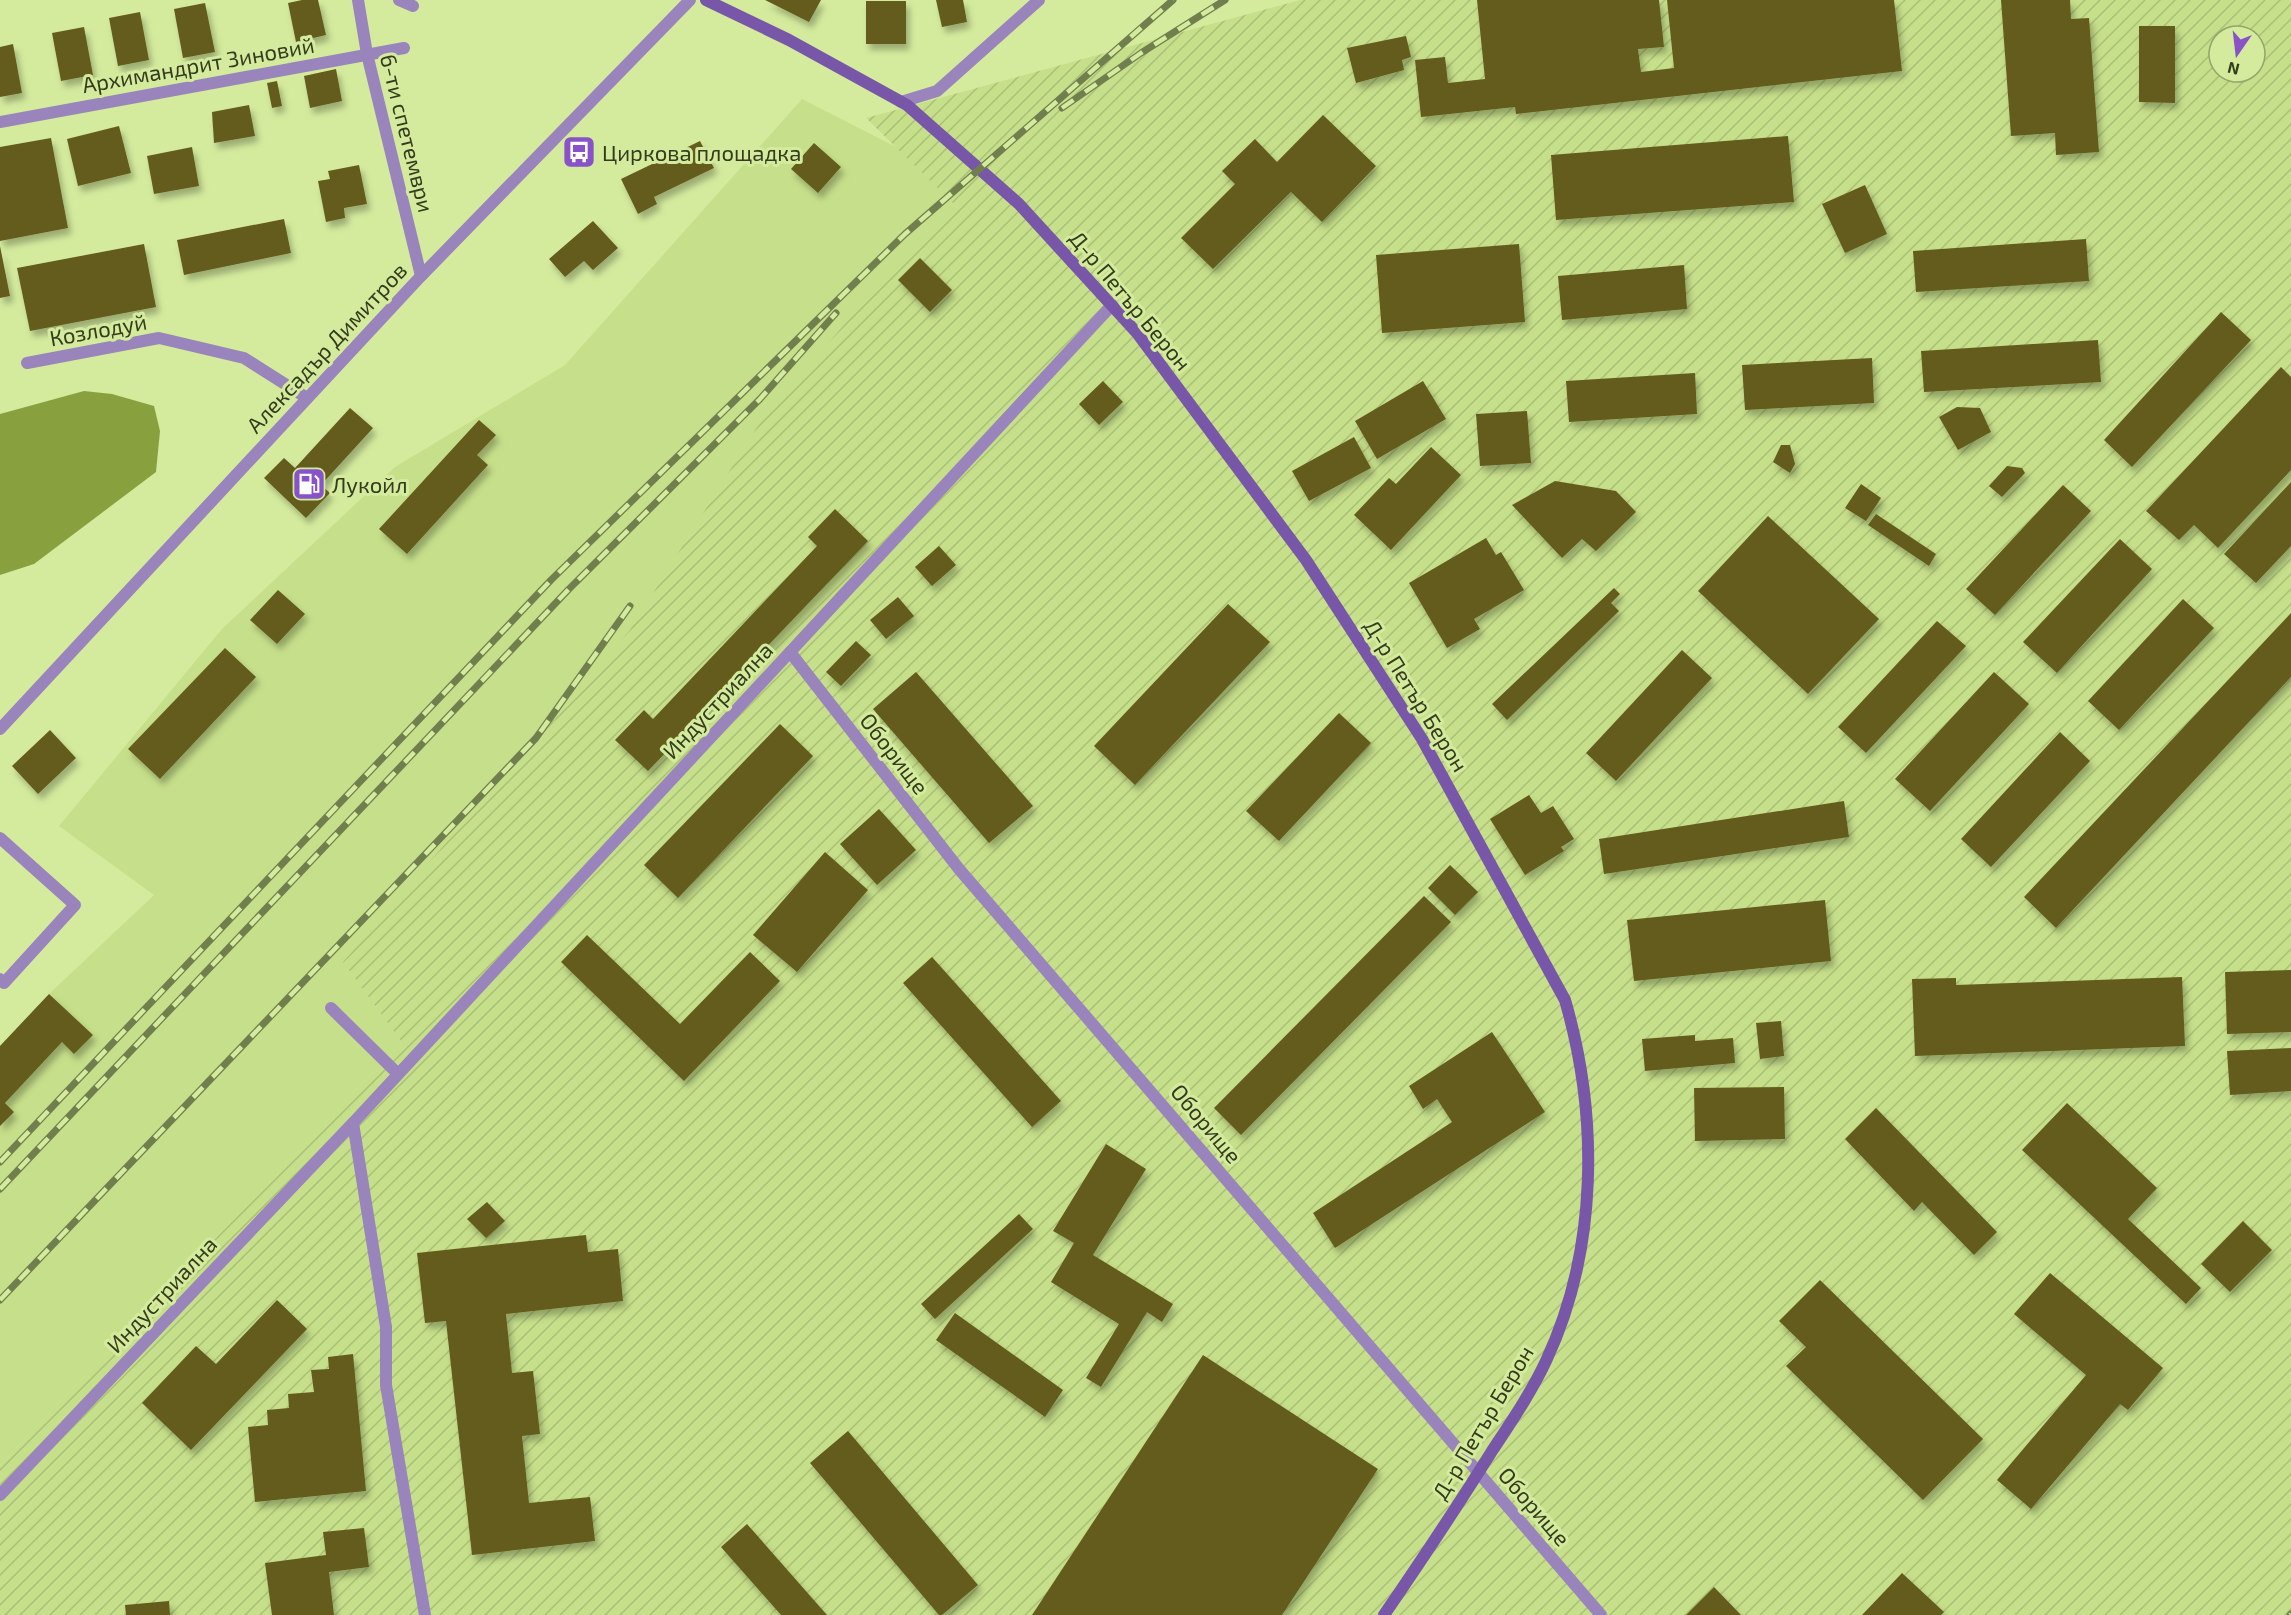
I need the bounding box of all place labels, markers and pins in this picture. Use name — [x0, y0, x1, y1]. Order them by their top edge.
bus stop icon: Циркова площадка — [561, 134, 597, 170]
place label: Циркова площадка — [602, 139, 801, 165]
fuel station icon: Лукойл — [291, 466, 327, 502]
place label: Лукойл — [332, 471, 408, 498]

